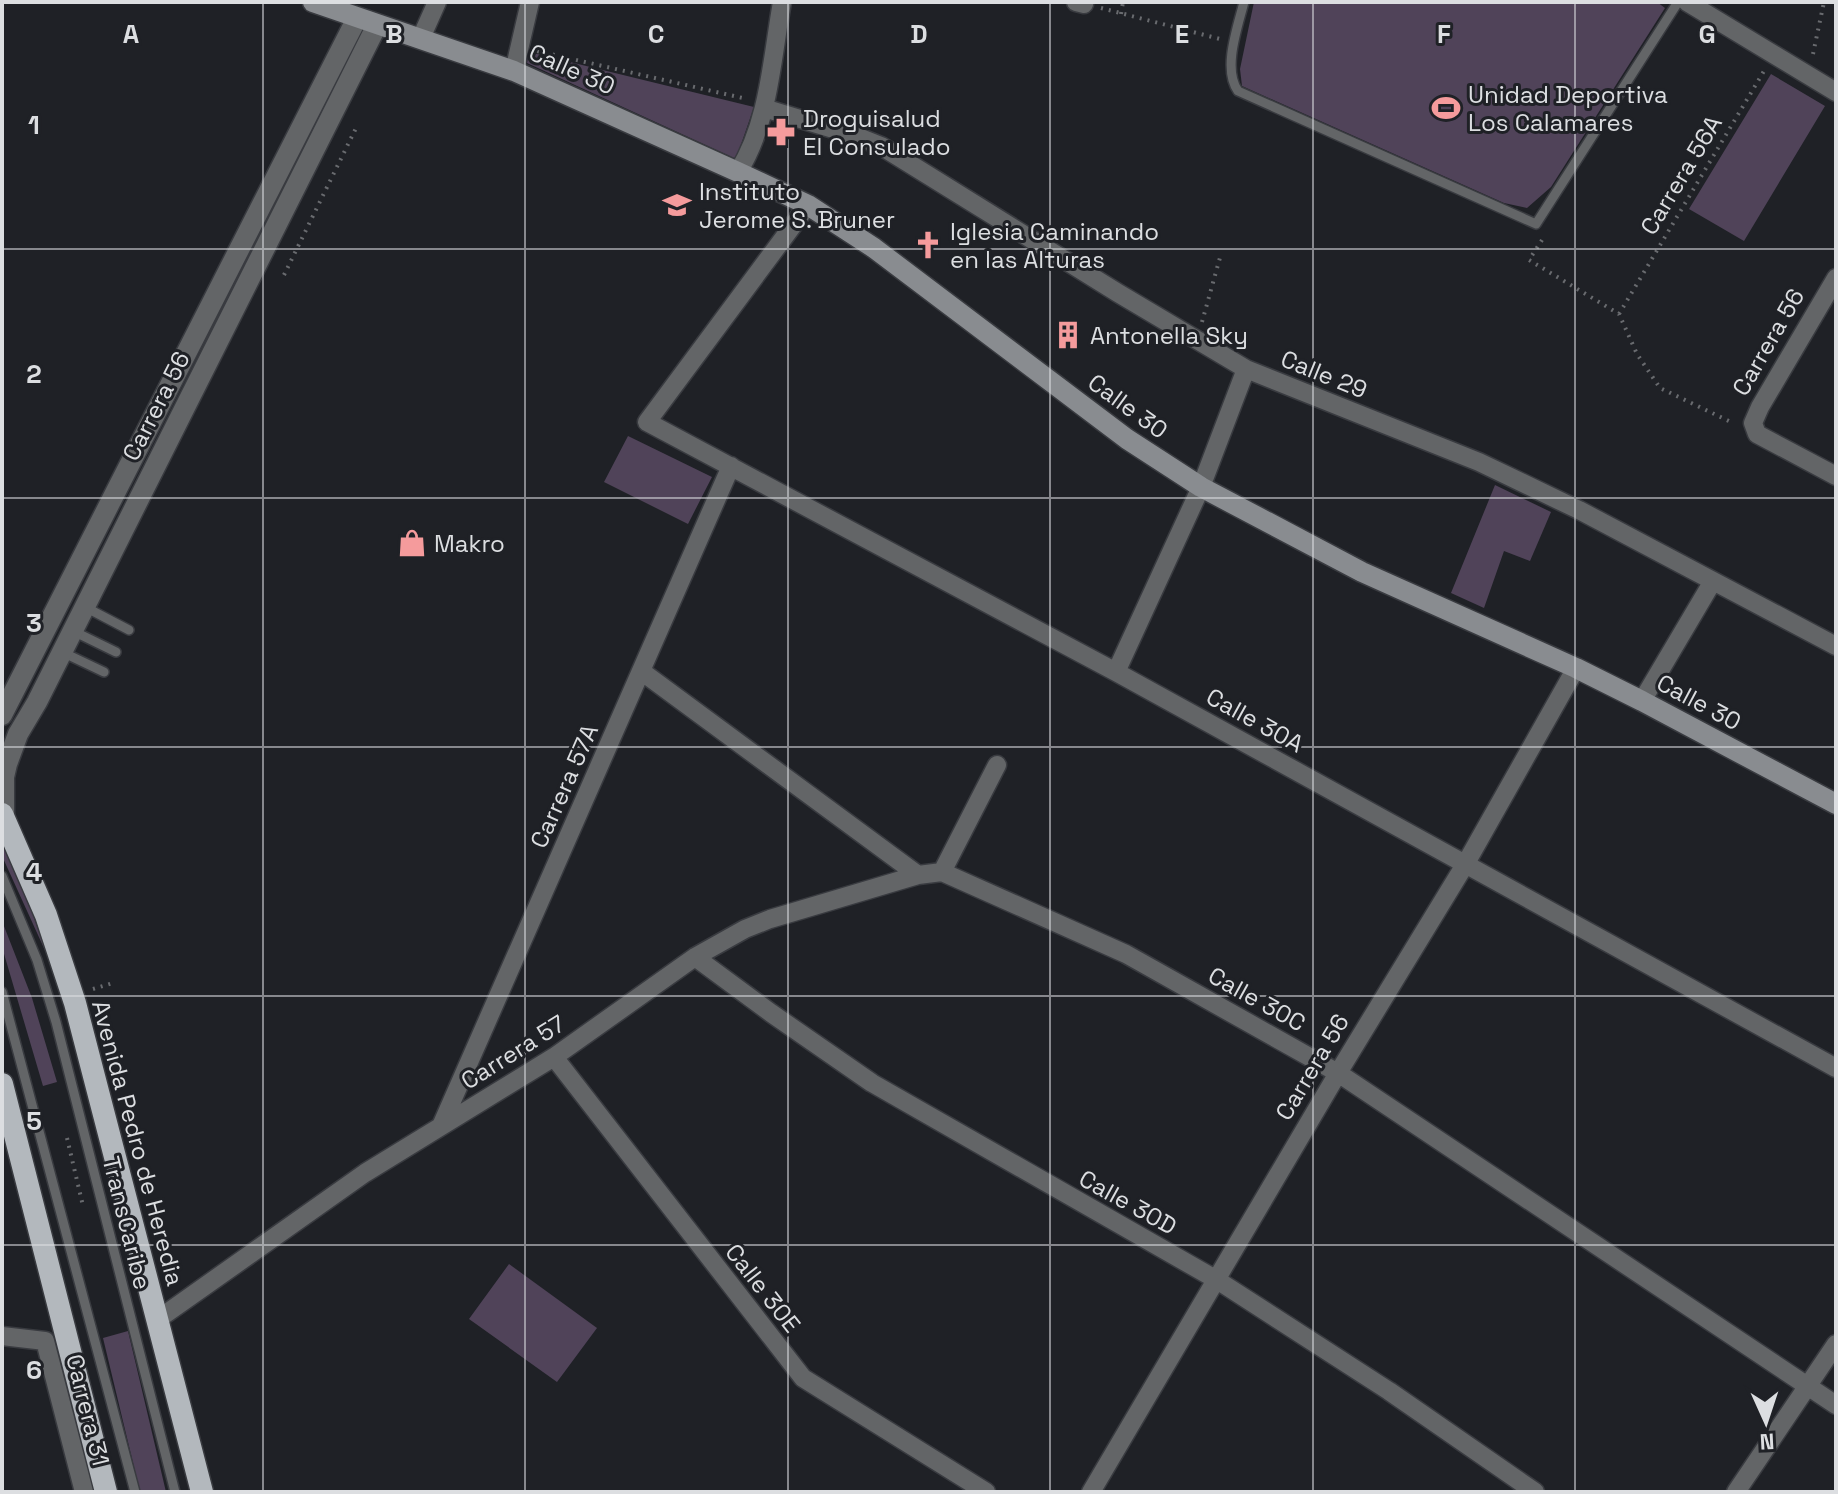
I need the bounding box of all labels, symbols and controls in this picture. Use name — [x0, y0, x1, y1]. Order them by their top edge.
text: A — [123, 17, 140, 51]
text: B — [385, 17, 403, 51]
text: C — [648, 17, 664, 51]
text: D — [910, 17, 928, 51]
text: E — [1175, 17, 1189, 51]
text: F — [1437, 17, 1451, 51]
text: G — [1698, 17, 1716, 51]
street label: Calle 30 — [524, 36, 620, 102]
place label: Unidad Deportiva Los Calamares — [1468, 79, 1668, 138]
sports icon: Unidad Deportiva Los Calamares — [1431, 93, 1461, 123]
place label: Droguisalud El Consulado — [803, 103, 951, 162]
text: 1 — [28, 108, 40, 142]
street label: Carrera 56A — [1633, 110, 1729, 240]
pharmacy icon: Droguisalud El Consulado — [766, 117, 796, 147]
place label: Instituto Jerome S. Bruner — [699, 176, 895, 235]
school or university icon: Instituto Jerome S. Bruner — [662, 190, 692, 220]
place label: Iglesia Caminando en las Alturas — [950, 216, 1159, 275]
church icon: Iglesia Caminando en las Alturas — [913, 230, 943, 260]
street label: Carrera 56 — [1725, 283, 1811, 401]
building icon: Antonella Sky — [1053, 320, 1083, 350]
place label: Antonella Sky — [1090, 320, 1248, 351]
street label: Calle 29 — [1276, 343, 1372, 405]
street label: Carrera 56 — [115, 346, 197, 466]
text: 2 — [26, 357, 42, 391]
street label: Calle 30 — [1082, 367, 1174, 445]
shop icon: Makro — [397, 528, 427, 558]
place label: Makro — [434, 528, 505, 559]
text: 3 — [26, 606, 42, 640]
street label: Calle 30 — [1651, 667, 1747, 737]
street label: Calle 30A — [1201, 681, 1309, 759]
street label: Carrera 57A — [523, 719, 605, 853]
text: 4 — [26, 855, 42, 889]
street label: Calle 30C — [1203, 960, 1311, 1038]
street label: Avenida Pedro de Heredia — [85, 997, 191, 1289]
street label: Carrera 57 — [455, 1008, 571, 1096]
street label: Carrera 56 — [1268, 1008, 1356, 1126]
text: 5 — [26, 1104, 42, 1138]
street label: TransCaribe — [96, 1153, 158, 1293]
street label: Calle 30D — [1074, 1162, 1182, 1242]
street label: Calle 30E — [719, 1237, 807, 1339]
street label: Carrera 31 — [59, 1351, 117, 1469]
text: 6 — [26, 1353, 42, 1387]
north arrow — [1726, 1382, 1806, 1462]
text: N — [1759, 1428, 1775, 1456]

